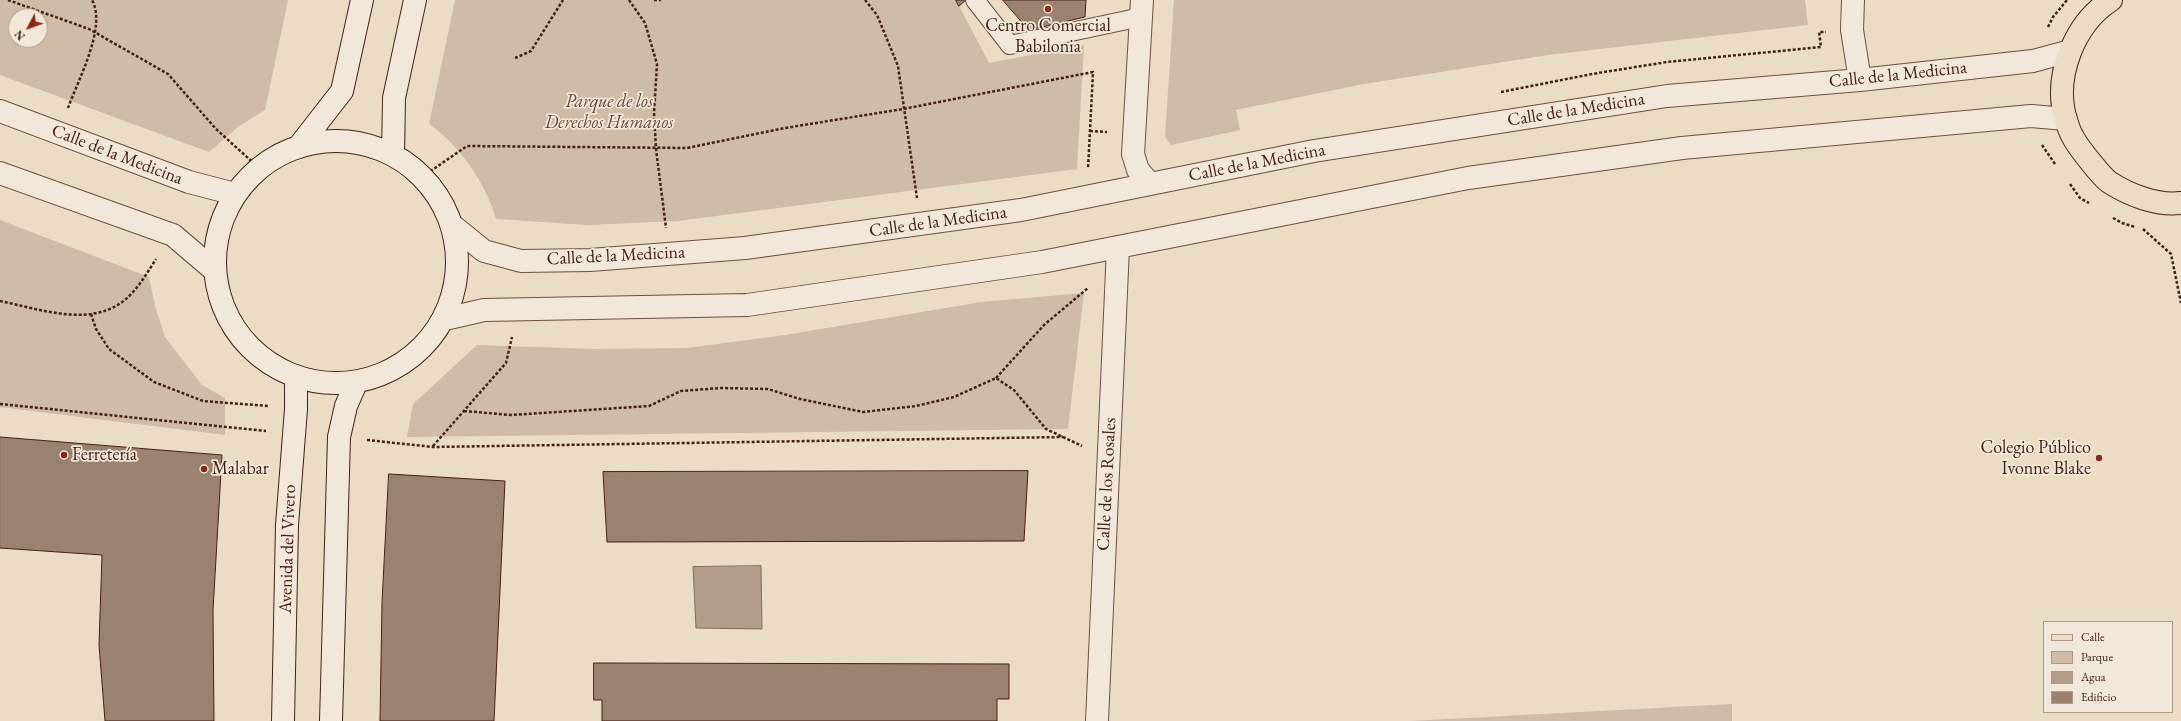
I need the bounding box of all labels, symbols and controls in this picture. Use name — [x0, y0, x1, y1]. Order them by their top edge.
marker: Centro Comercial Babilonia — [1043, 4, 1053, 14]
north arrow — [8, 8, 48, 48]
place label: Centro Comercial Babilonia — [985, 15, 1111, 58]
text: N — [11, 27, 28, 43]
street label: Calle de la Medicina — [1828, 57, 1968, 93]
street label: Calle de la Medicina — [1506, 88, 1646, 132]
park label: Parque de los Derechos Humanos — [545, 91, 673, 134]
street label: Calle de la Medicina — [48, 120, 186, 190]
street label: Calle de la Medicina — [1187, 139, 1327, 187]
street label: Calle de la Medicina — [868, 202, 1008, 242]
street label: Calle de la Medicina — [546, 242, 686, 270]
street label: Calle de los Rosales — [1093, 417, 1121, 551]
place label: Colegio Público Ivonne Blake — [1980, 437, 2091, 480]
place label: Ferretería — [72, 444, 137, 466]
marker: Ferretería — [59, 450, 69, 460]
marker: Colegio Público Ivonne Blake — [2094, 453, 2104, 463]
place label: Malabar — [212, 458, 269, 480]
marker: Malabar — [199, 464, 209, 474]
street label: Avenida del Vivero — [275, 484, 301, 614]
legend — [2043, 621, 2173, 713]
text: Calle — [2081, 629, 2105, 645]
text: Parque — [2081, 649, 2113, 665]
text: Agua — [2081, 669, 2106, 685]
text: Edificio — [2081, 689, 2116, 705]

